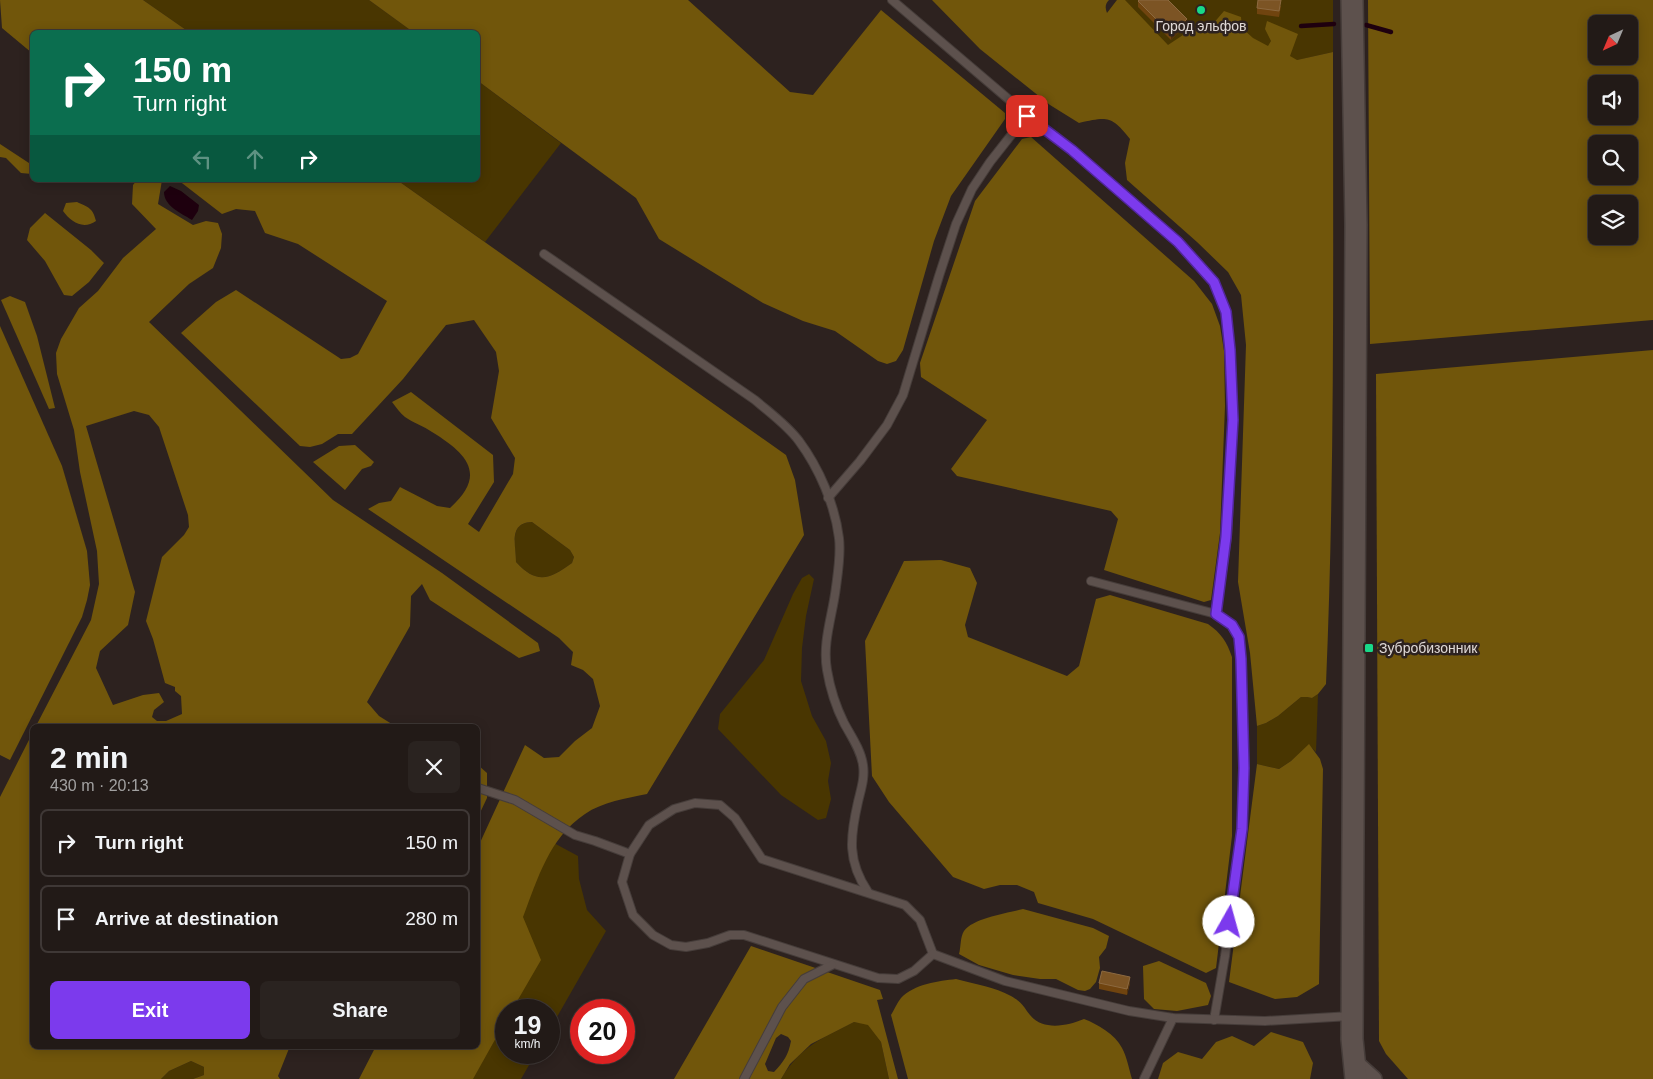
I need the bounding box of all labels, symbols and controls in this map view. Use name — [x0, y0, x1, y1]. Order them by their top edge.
marker: Город эльфов — [1195, 4, 1207, 16]
north arrow — [1588, 15, 1638, 65]
map controls — [1588, 15, 1638, 245]
place label: Город эльфов — [1156, 18, 1246, 34]
icon: right — [50, 50, 115, 115]
text: 150 m — [133, 50, 232, 89]
button: sound — [1588, 75, 1638, 125]
text: Turn right — [133, 91, 226, 116]
pin — [1006, 95, 1048, 137]
icon: arrive — [1013, 102, 1041, 130]
button: search — [1588, 135, 1638, 185]
icon: left — [188, 145, 216, 173]
icon: ahead — [241, 145, 269, 173]
icon: right — [294, 145, 322, 173]
button: layers — [1588, 195, 1638, 245]
place label: Зубробизонник — [1379, 640, 1478, 656]
marker: Зубробизонник — [1363, 642, 1375, 654]
text: 2 min — [50, 741, 128, 774]
button: close — [408, 741, 460, 793]
text: 430 m · 20:13 — [50, 777, 149, 794]
icon: right — [52, 829, 80, 857]
text: Turn right — [95, 832, 183, 853]
text: 150 m — [405, 832, 458, 853]
position arrow — [1202, 895, 1254, 947]
icon: arrive — [52, 905, 80, 933]
text: Arrive at destination — [95, 908, 279, 929]
text: 280 m — [405, 908, 458, 929]
button: Exit — [50, 981, 250, 1039]
button: Share — [260, 981, 460, 1039]
speed limit sign: 20 — [570, 999, 635, 1064]
text: 19 — [514, 1011, 541, 1039]
text: km/h — [514, 1037, 541, 1051]

